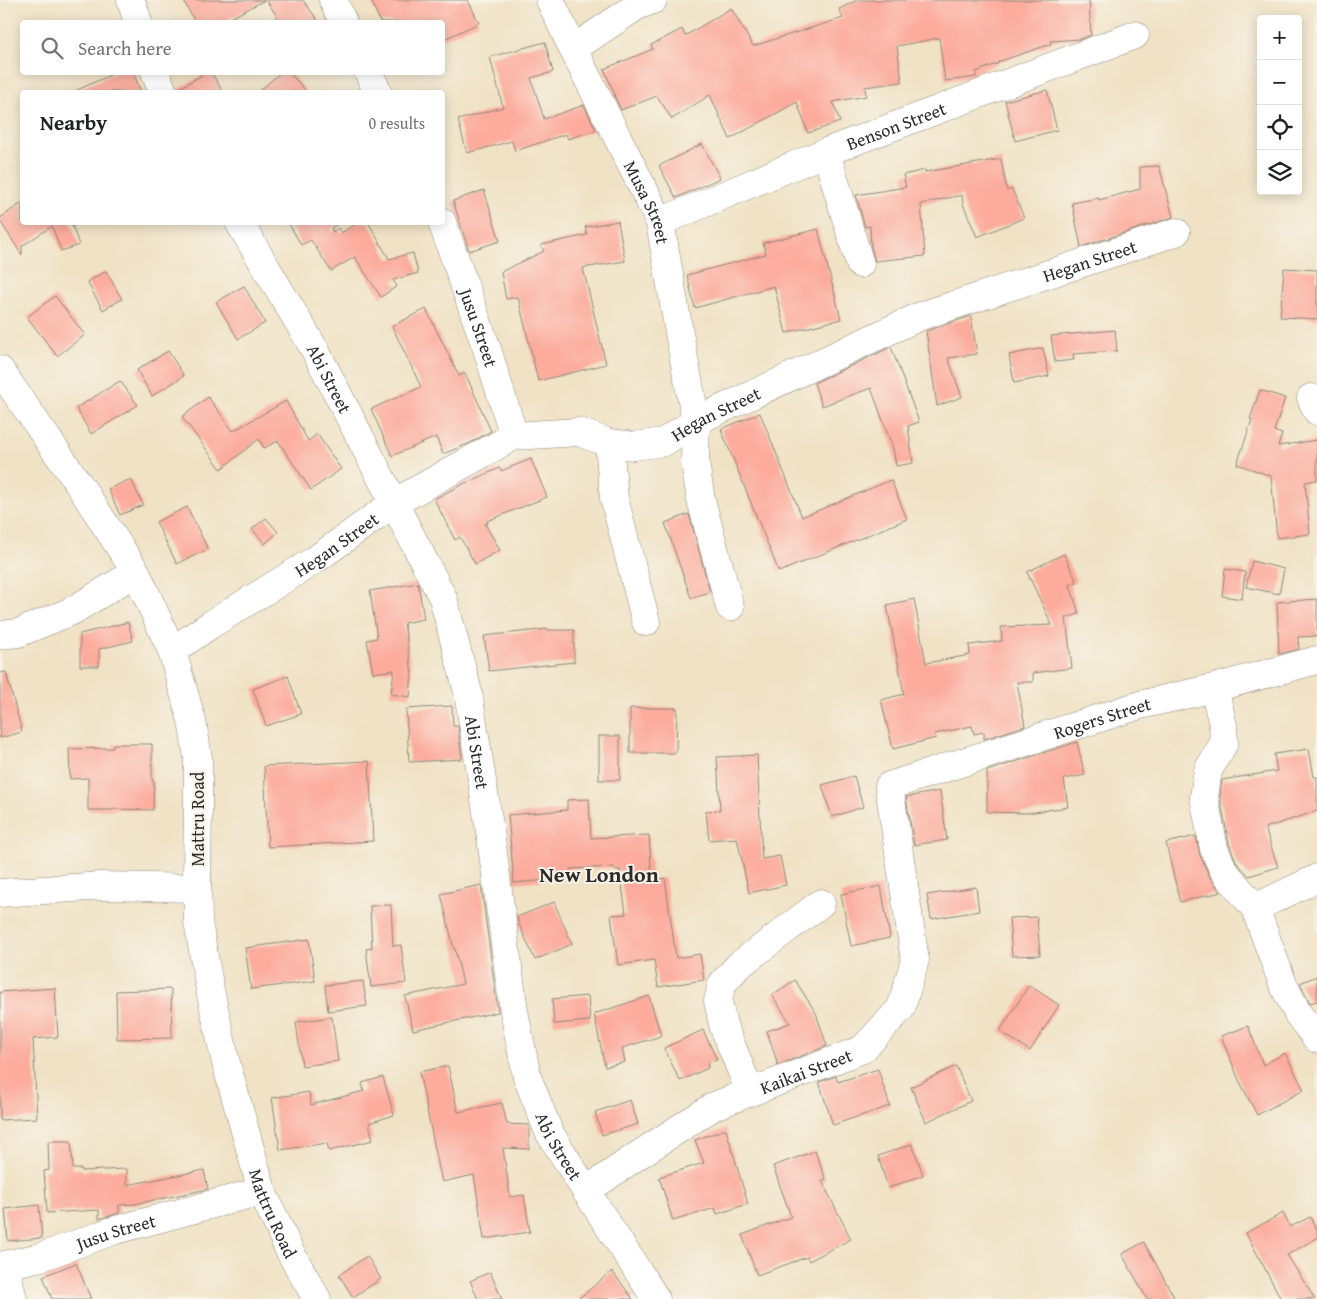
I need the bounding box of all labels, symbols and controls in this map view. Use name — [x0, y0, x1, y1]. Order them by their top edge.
map controls — [1257, 15, 1302, 195]
button: + — [1257, 15, 1302, 60]
search box — [20, 20, 445, 75]
icon: search — [38, 34, 66, 62]
text: Search here — [78, 34, 172, 62]
button: − — [1257, 60, 1302, 105]
street label: Benson Street — [842, 94, 950, 157]
button: locate — [1257, 105, 1302, 150]
text: Nearby — [40, 107, 107, 138]
text: 0 results — [368, 111, 425, 135]
button: layers — [1257, 150, 1302, 195]
street label: Musa Street — [618, 156, 677, 247]
street label: Hegan Street — [1039, 232, 1141, 289]
street label: Jusu Street — [452, 283, 505, 371]
street label: Abi Street — [301, 339, 359, 419]
street label: Hegan Street — [665, 379, 765, 448]
street label: Hegan Street — [289, 505, 384, 583]
street label: Rogers Street — [1050, 689, 1154, 746]
street label: Abi Street — [458, 713, 497, 792]
street label: Mattru Road — [184, 771, 211, 866]
district label: New London — [539, 858, 659, 890]
street label: Kaikai Street — [756, 1041, 856, 1101]
street label: Abi Street — [529, 1108, 590, 1186]
street label: Mattru Road — [243, 1165, 304, 1263]
street label: Jusu Street — [70, 1206, 159, 1257]

